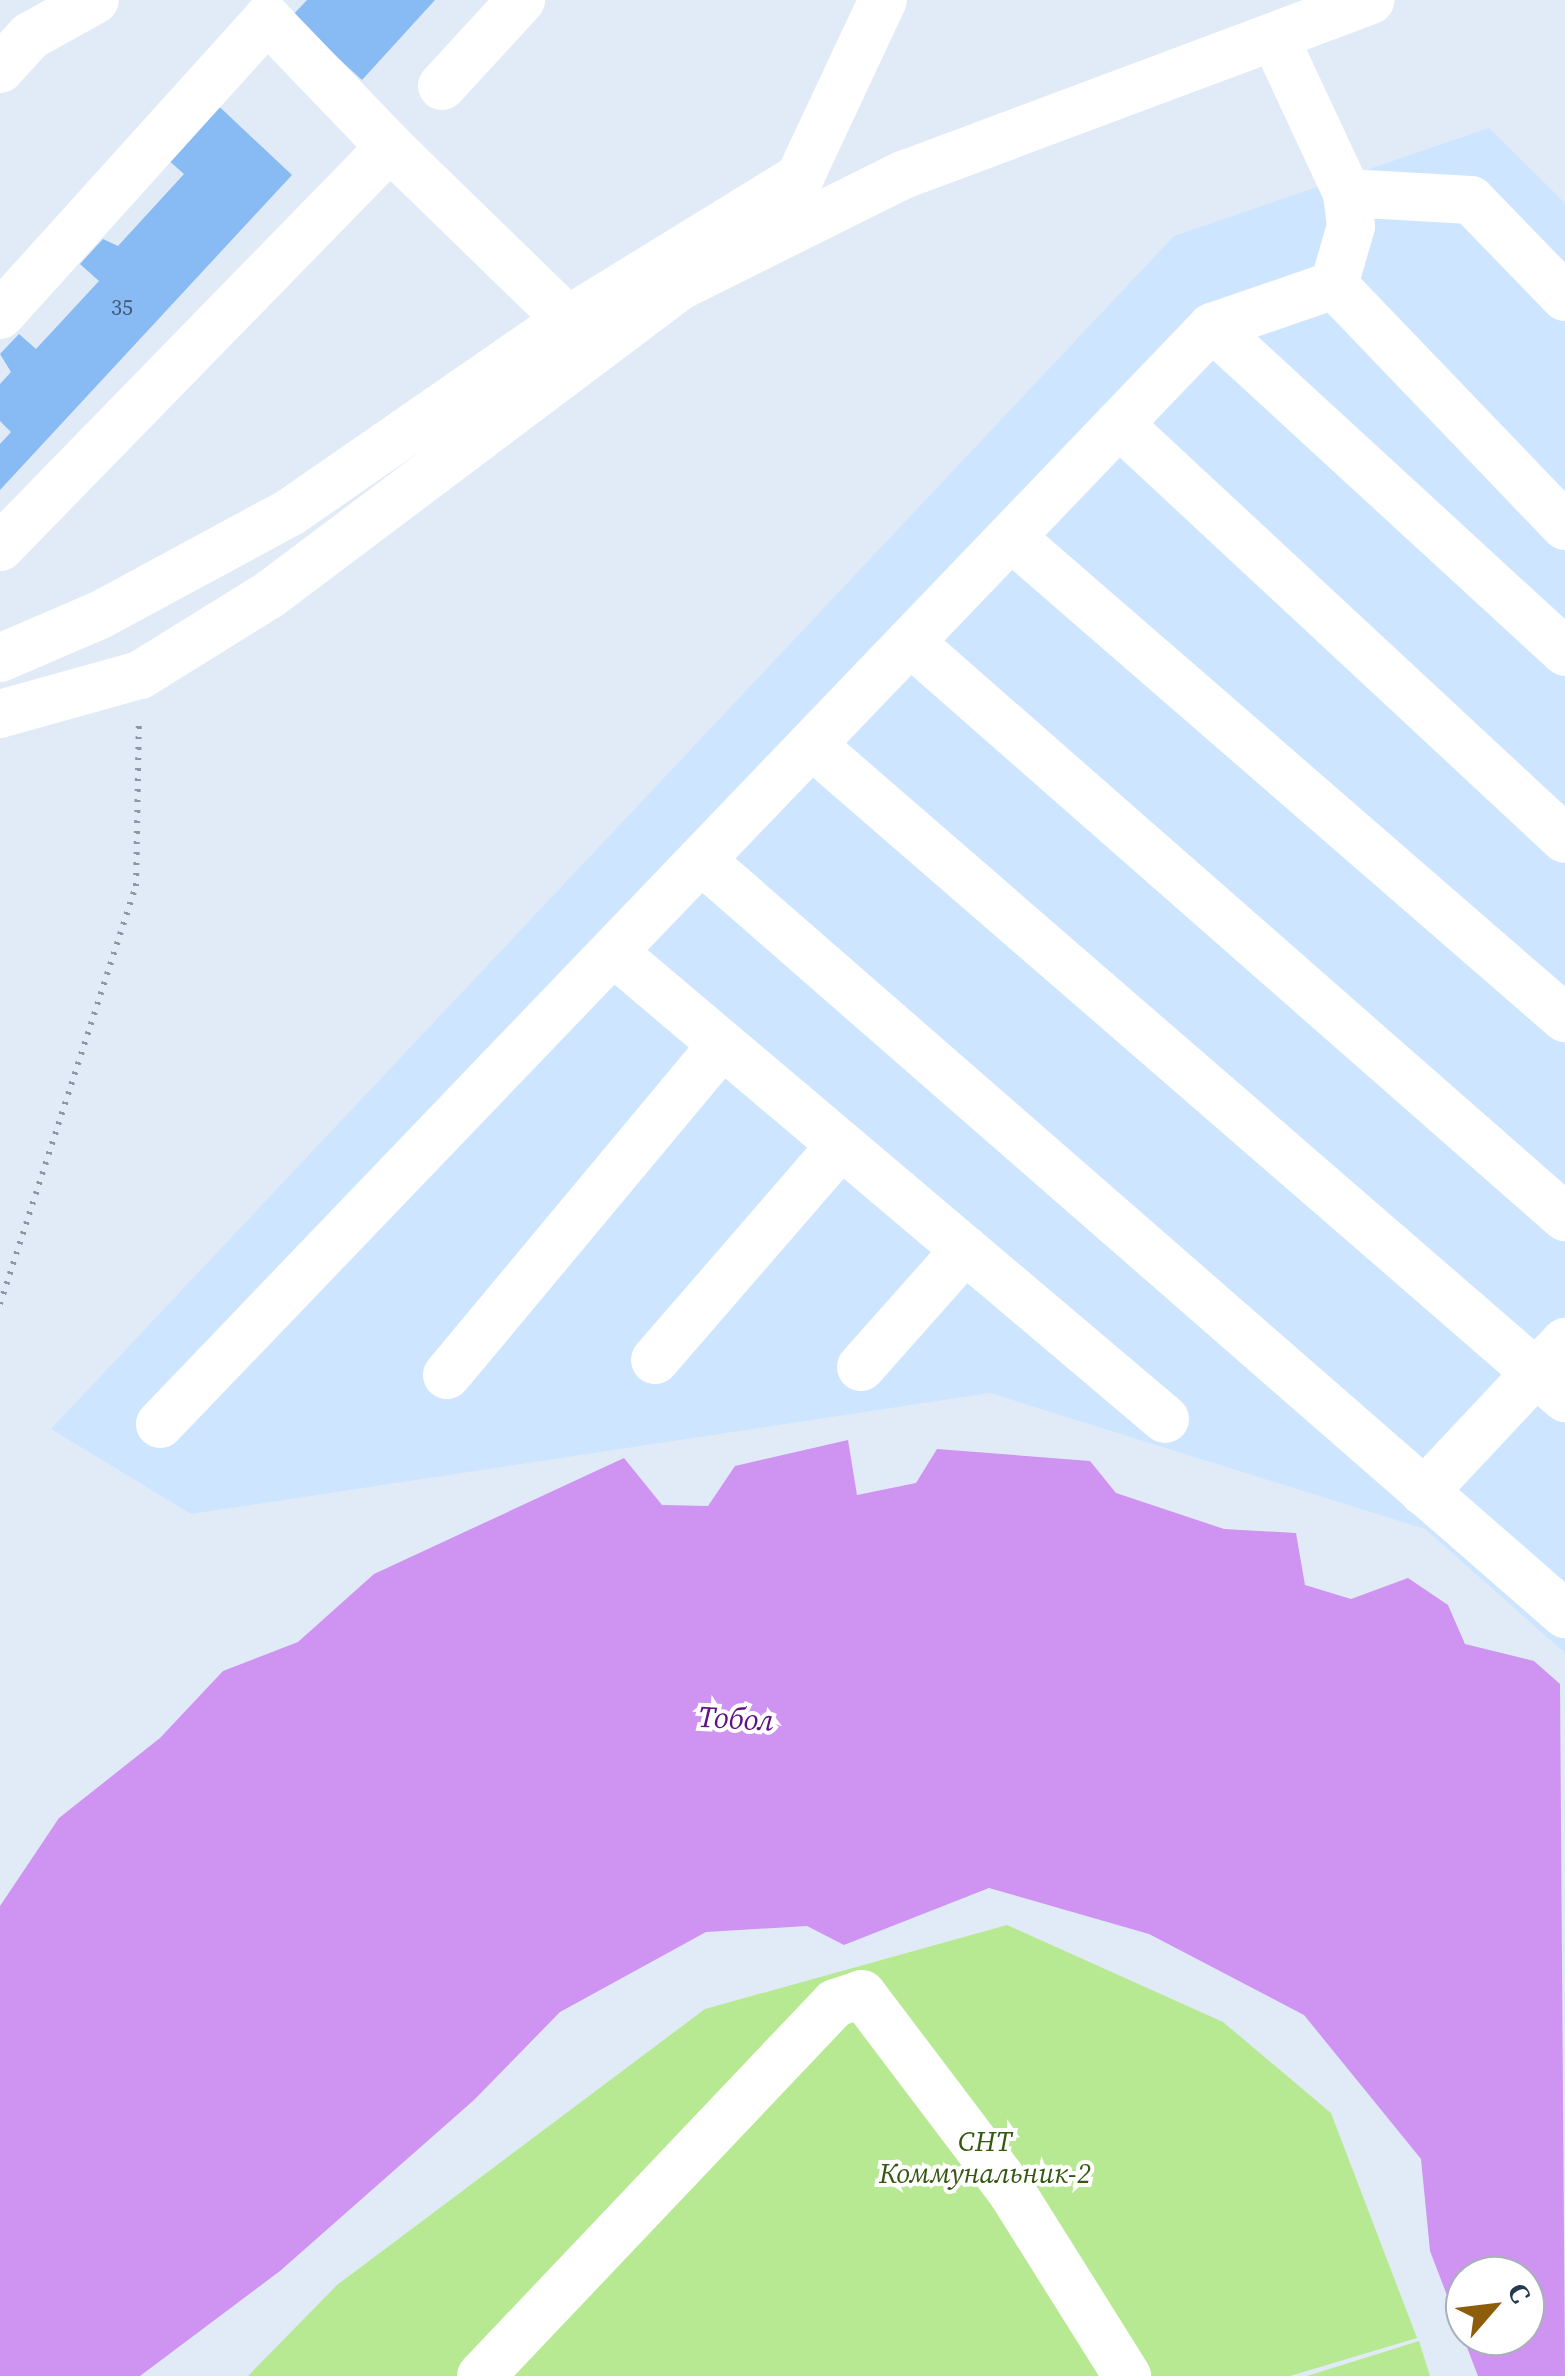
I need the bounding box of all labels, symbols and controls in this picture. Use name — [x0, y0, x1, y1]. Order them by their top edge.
house number: 35 — [111, 295, 133, 321]
water label: Тобол — [697, 1699, 775, 1739]
park label: СНТ Коммунальник-2 — [879, 2124, 1091, 2190]
north arrow — [1445, 2256, 1545, 2356]
text: С — [1499, 2276, 1541, 2309]

